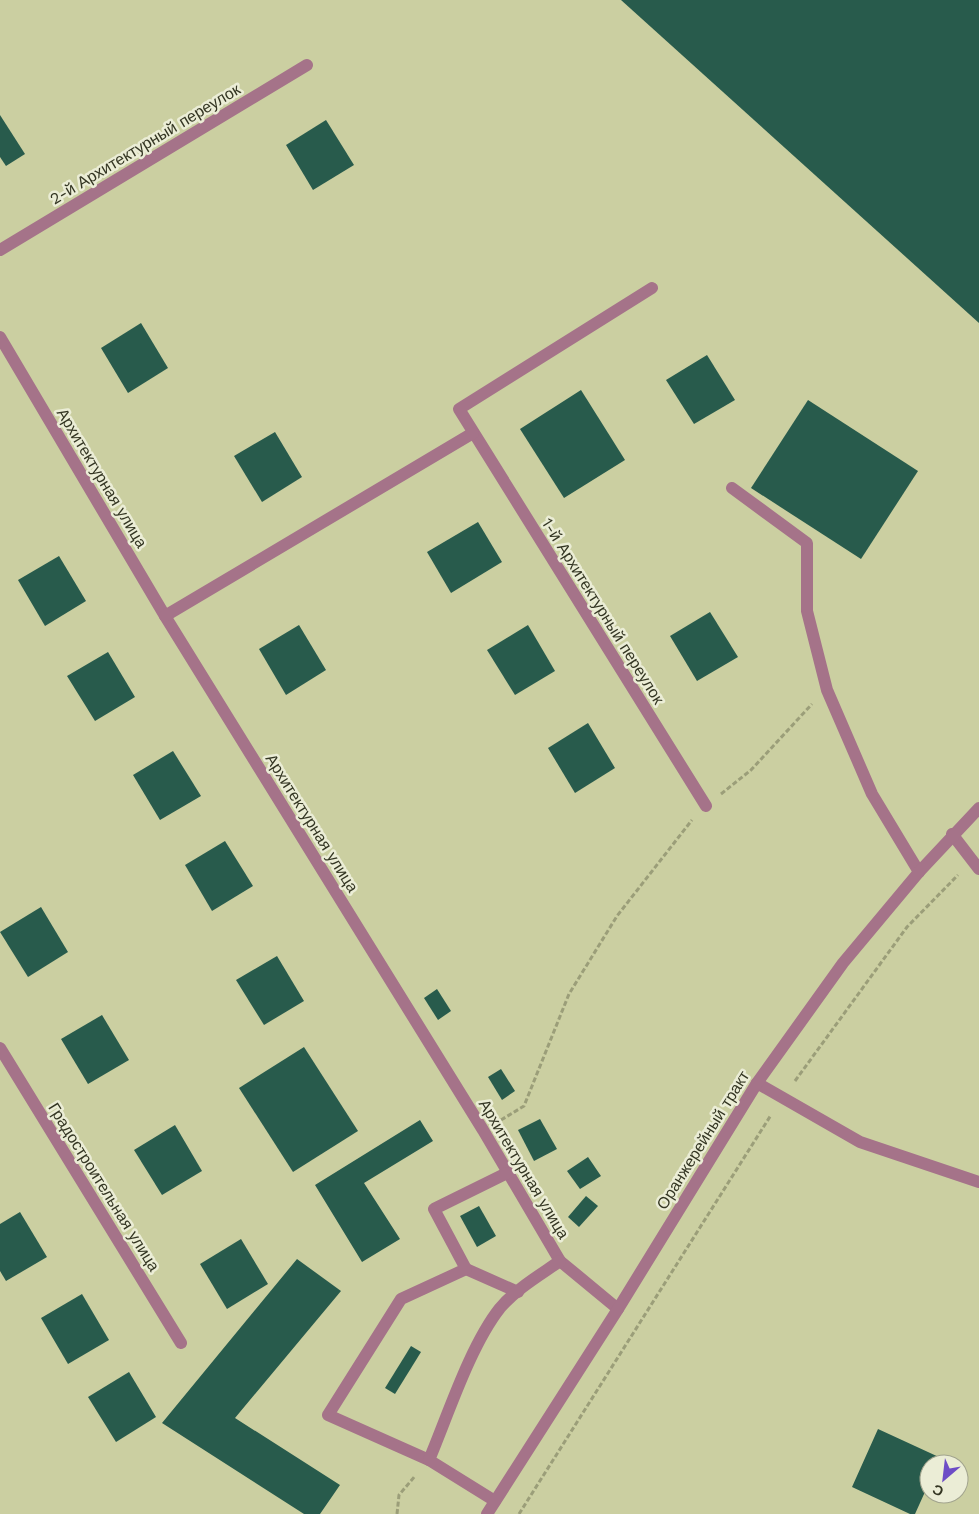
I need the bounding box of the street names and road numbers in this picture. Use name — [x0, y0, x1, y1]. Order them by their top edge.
street label: 2-й Архитектурный переулок — [47, 79, 244, 208]
street label: Архитектурная улица — [53, 405, 151, 551]
street label: 1-й Архитектурный переулок — [538, 515, 669, 708]
street label: Архитектурная улица — [262, 750, 362, 896]
street label: Оранжерейный тракт — [653, 1067, 754, 1213]
street label: Архитектурная улица — [475, 1096, 573, 1242]
street label: Градостроительная улица — [44, 1099, 164, 1275]

